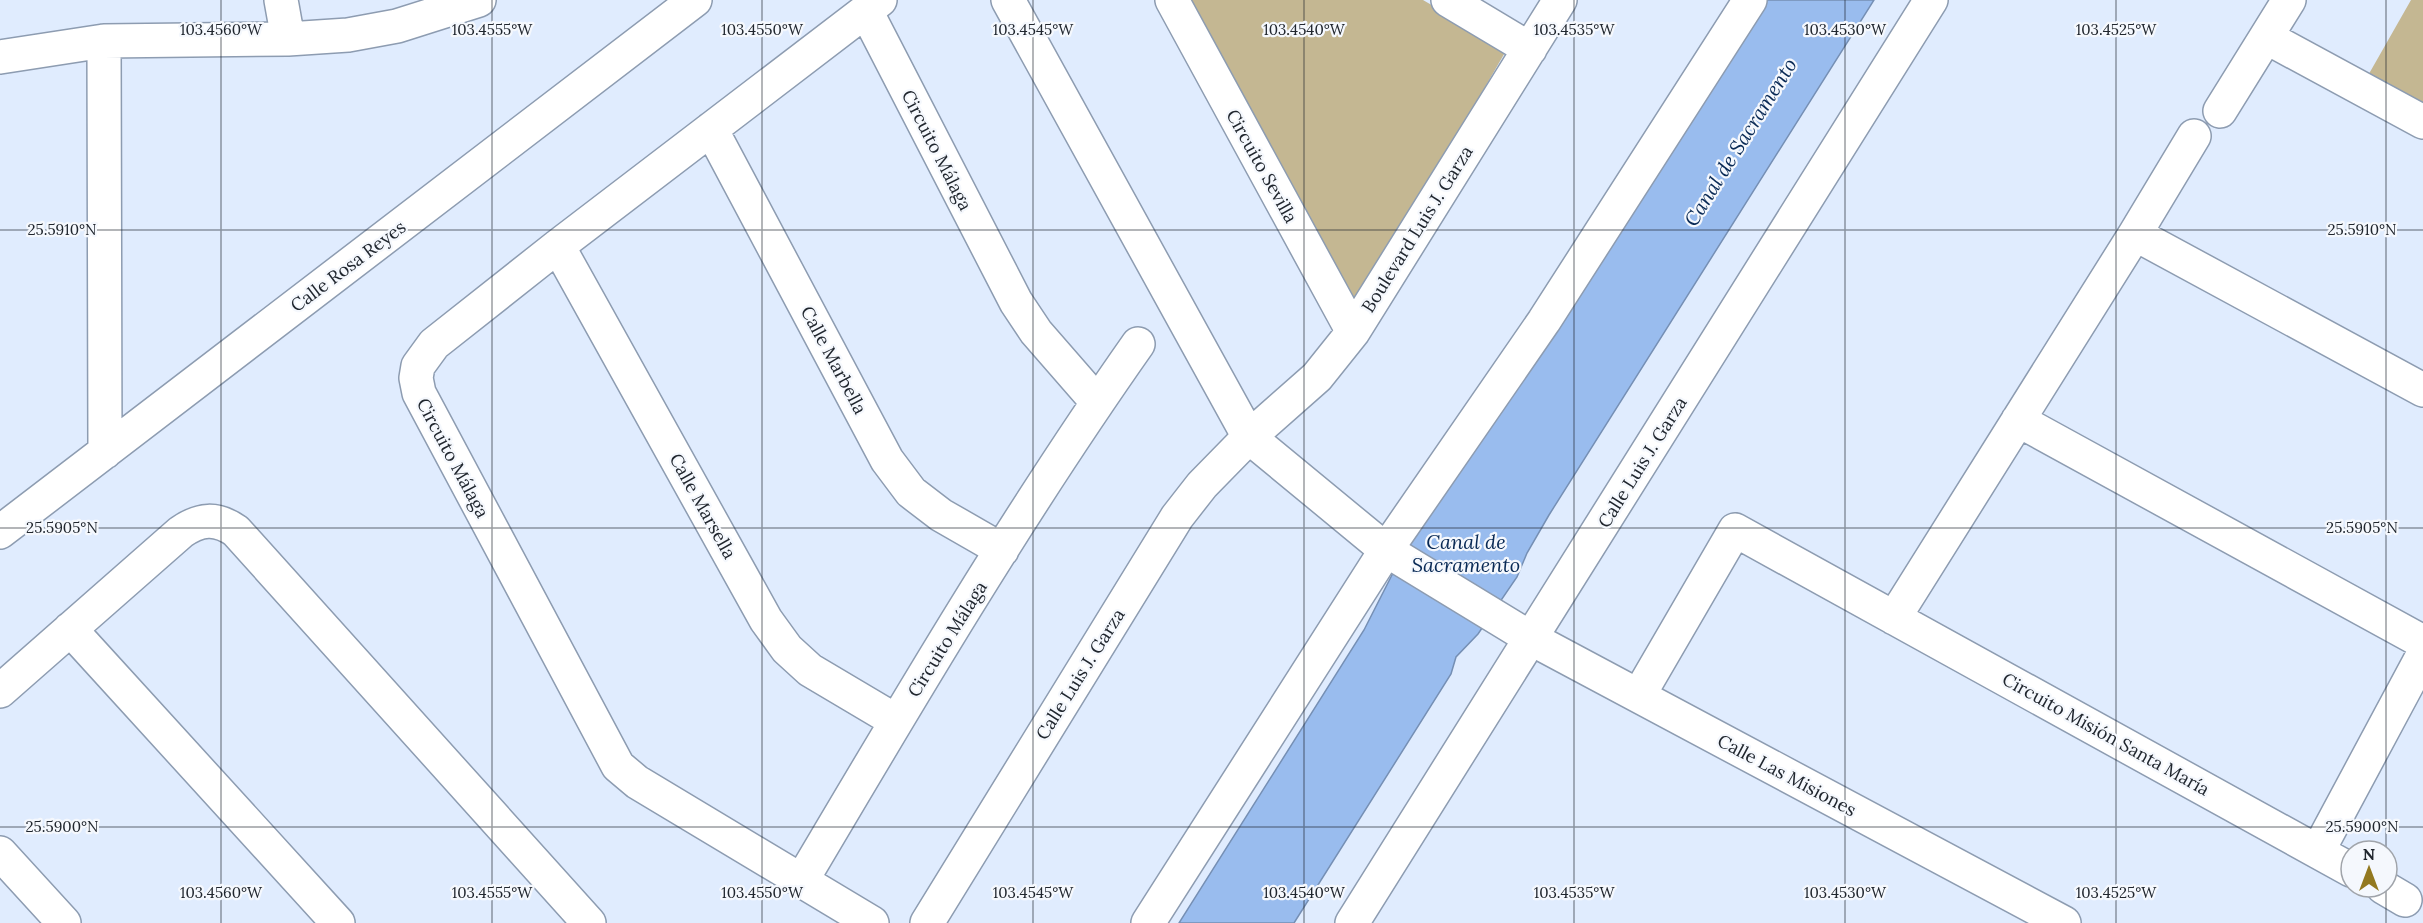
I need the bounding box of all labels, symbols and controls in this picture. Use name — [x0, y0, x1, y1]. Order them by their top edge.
text: 103.4560°W — [180, 20, 263, 39]
text: 103.4555°W — [452, 20, 533, 39]
text: 103.4550°W — [721, 20, 804, 39]
text: 103.4545°W — [993, 20, 1074, 39]
text: 103.4540°W — [1263, 20, 1346, 39]
text: 103.4535°W — [1534, 20, 1615, 39]
text: 103.4530°W — [1804, 20, 1887, 39]
text: 103.4525°W — [2076, 20, 2157, 39]
water label: Canal de Sacramento — [1678, 53, 1802, 231]
street label: Circuito Málaga — [897, 86, 977, 214]
street label: Circuito Sevilla — [1221, 105, 1303, 227]
street label: Boulevard Luis J. Garza — [1356, 141, 1478, 317]
street label: Calle Rosa Reyes — [286, 215, 410, 317]
text: 25.5910°N — [27, 220, 97, 239]
text: 25.5910°N — [2327, 220, 2397, 239]
street label: Calle Marbella — [796, 302, 872, 418]
street label: Calle Luis J. Garza — [1592, 392, 1692, 532]
street label: Circuito Málaga — [412, 394, 494, 522]
street label: Calle Marsella — [665, 449, 741, 563]
text: 25.5905°N — [26, 518, 98, 537]
text: 25.5905°N — [2326, 518, 2398, 537]
water label: Canal de Sacramento — [1412, 529, 1520, 577]
street label: Circuito Málaga — [902, 577, 992, 701]
street label: Calle Luis J. Garza — [1030, 604, 1130, 744]
street label: Circuito Misión Santa María — [1998, 667, 2214, 801]
street label: Calle Las Misiones — [1714, 729, 1860, 821]
text: 25.5900°N — [26, 817, 98, 836]
text: 25.5900°N — [2326, 817, 2398, 836]
north arrow — [2339, 839, 2399, 899]
text: N — [2363, 844, 2375, 864]
text: 103.4560°W — [180, 883, 263, 902]
text: 103.4555°W — [452, 883, 533, 902]
text: 103.4550°W — [721, 883, 804, 902]
text: 103.4545°W — [993, 883, 1074, 902]
text: 103.4540°W — [1263, 883, 1346, 902]
text: 103.4535°W — [1534, 883, 1615, 902]
text: 103.4530°W — [1804, 883, 1887, 902]
text: 103.4525°W — [2076, 883, 2157, 902]

